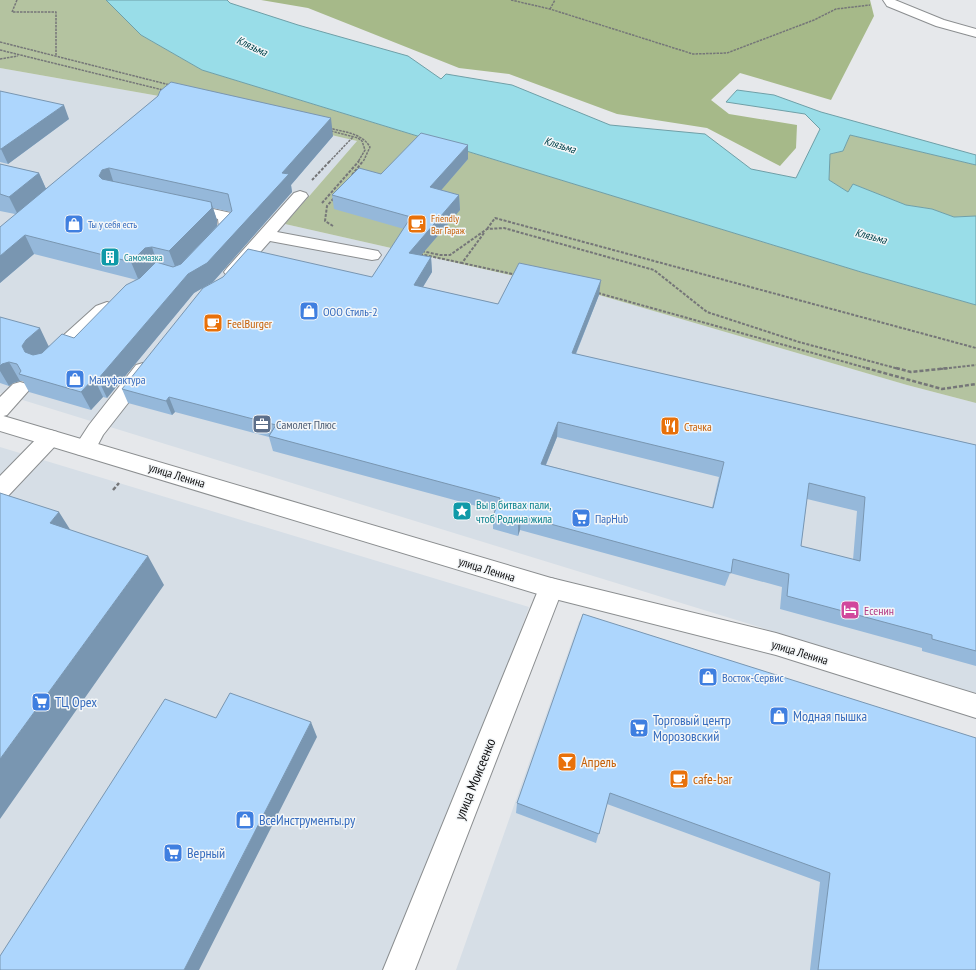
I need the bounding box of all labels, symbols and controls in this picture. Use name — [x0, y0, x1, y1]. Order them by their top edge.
water label: Клязьма — [234, 33, 270, 59]
water label: Клязьма — [543, 134, 578, 157]
place label: Friendly Bar Гараж — [431, 212, 466, 237]
shop icon: Ты у себя есть — [63, 213, 85, 235]
cafe icon: Friendly Bar Гараж — [406, 213, 428, 235]
place label: Ты у себя есть — [88, 218, 137, 231]
water label: Клязьма — [854, 225, 889, 247]
building icon: Самомазка — [99, 246, 121, 268]
place label: Самомазка — [124, 251, 163, 264]
shop icon: ООО Стиль-2 — [298, 300, 320, 322]
place label: ООО Стиль-2 — [323, 304, 378, 319]
cafe icon: FeelBurger — [202, 312, 224, 334]
place label: FeelBurger — [227, 316, 273, 331]
shop icon: Мануфактура — [64, 368, 86, 390]
place label: Мануфактура — [89, 372, 146, 387]
office icon: Самолет Плюс — [251, 413, 273, 435]
restaurant icon: Стачка — [659, 415, 681, 437]
place label: Самолет Плюс — [276, 417, 337, 432]
place label: Стачка — [684, 419, 712, 434]
street label: улица Ленина — [147, 459, 207, 491]
place label: Вы в битвах пали, чтоб Родина жила — [476, 497, 552, 526]
place icon: Вы в битвах пали, чтоб Родина жила — [451, 500, 473, 522]
supermarket icon: ПарHub — [570, 507, 592, 529]
place label: ПарHub — [595, 511, 628, 526]
street label: улица Ленина — [457, 553, 517, 585]
hotel icon: Есенин — [839, 599, 861, 621]
place label: Есенин — [864, 603, 894, 618]
street label: улица Ленина — [770, 636, 830, 668]
shop icon: Восток-Сервис — [697, 666, 719, 688]
place label: Восток-Сервис — [722, 670, 784, 685]
supermarket icon: ТЦ Орех — [30, 691, 52, 713]
place label: ТЦ Орех — [55, 693, 97, 711]
shop icon: Модная пышка — [768, 705, 790, 727]
place label: Модная пышка — [793, 707, 867, 725]
place label: Торговый центр Морозовский — [653, 711, 731, 745]
supermarket icon: Торговый центр Морозовский — [628, 717, 650, 739]
street label: улица Моисеенко — [450, 736, 500, 822]
bar icon: Апрель — [556, 751, 578, 773]
place label: Апрель — [581, 753, 616, 771]
cafe icon: cafe-bar — [668, 768, 690, 790]
place label: cafe-bar — [693, 770, 733, 788]
shop icon: ВсеИнструменты.ру — [234, 809, 256, 831]
place label: ВсеИнструменты.ру — [259, 811, 356, 829]
supermarket icon: Верный — [162, 842, 184, 864]
place label: Верный — [187, 844, 225, 862]

